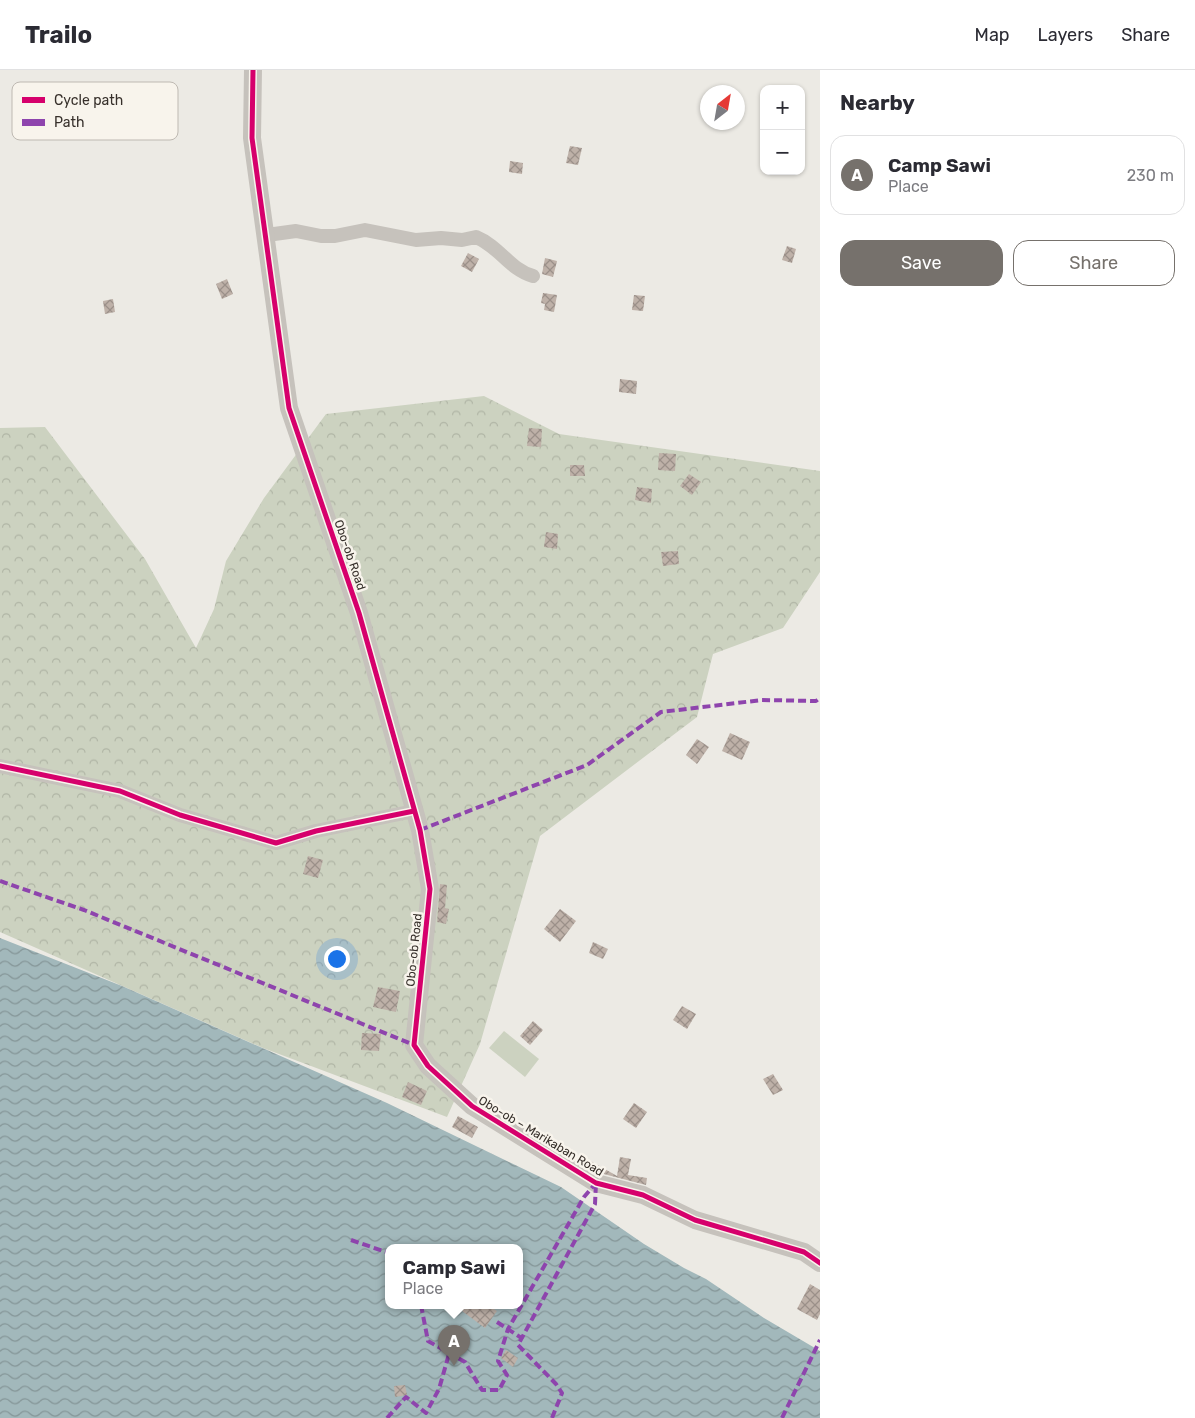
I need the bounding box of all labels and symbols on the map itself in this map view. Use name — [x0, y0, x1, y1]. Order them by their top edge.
legend — [12, 82, 178, 140]
north arrow — [700, 85, 745, 130]
text: Cycle path — [54, 92, 123, 109]
text: Path — [54, 114, 85, 131]
street label: Obo-ob Road — [331, 518, 369, 592]
street label: Obo-ob Road — [403, 913, 425, 987]
your location — [324, 946, 350, 972]
street label: Obo-ob – Marikaban Road — [476, 1093, 606, 1179]
pin: A — [438, 1325, 470, 1366]

